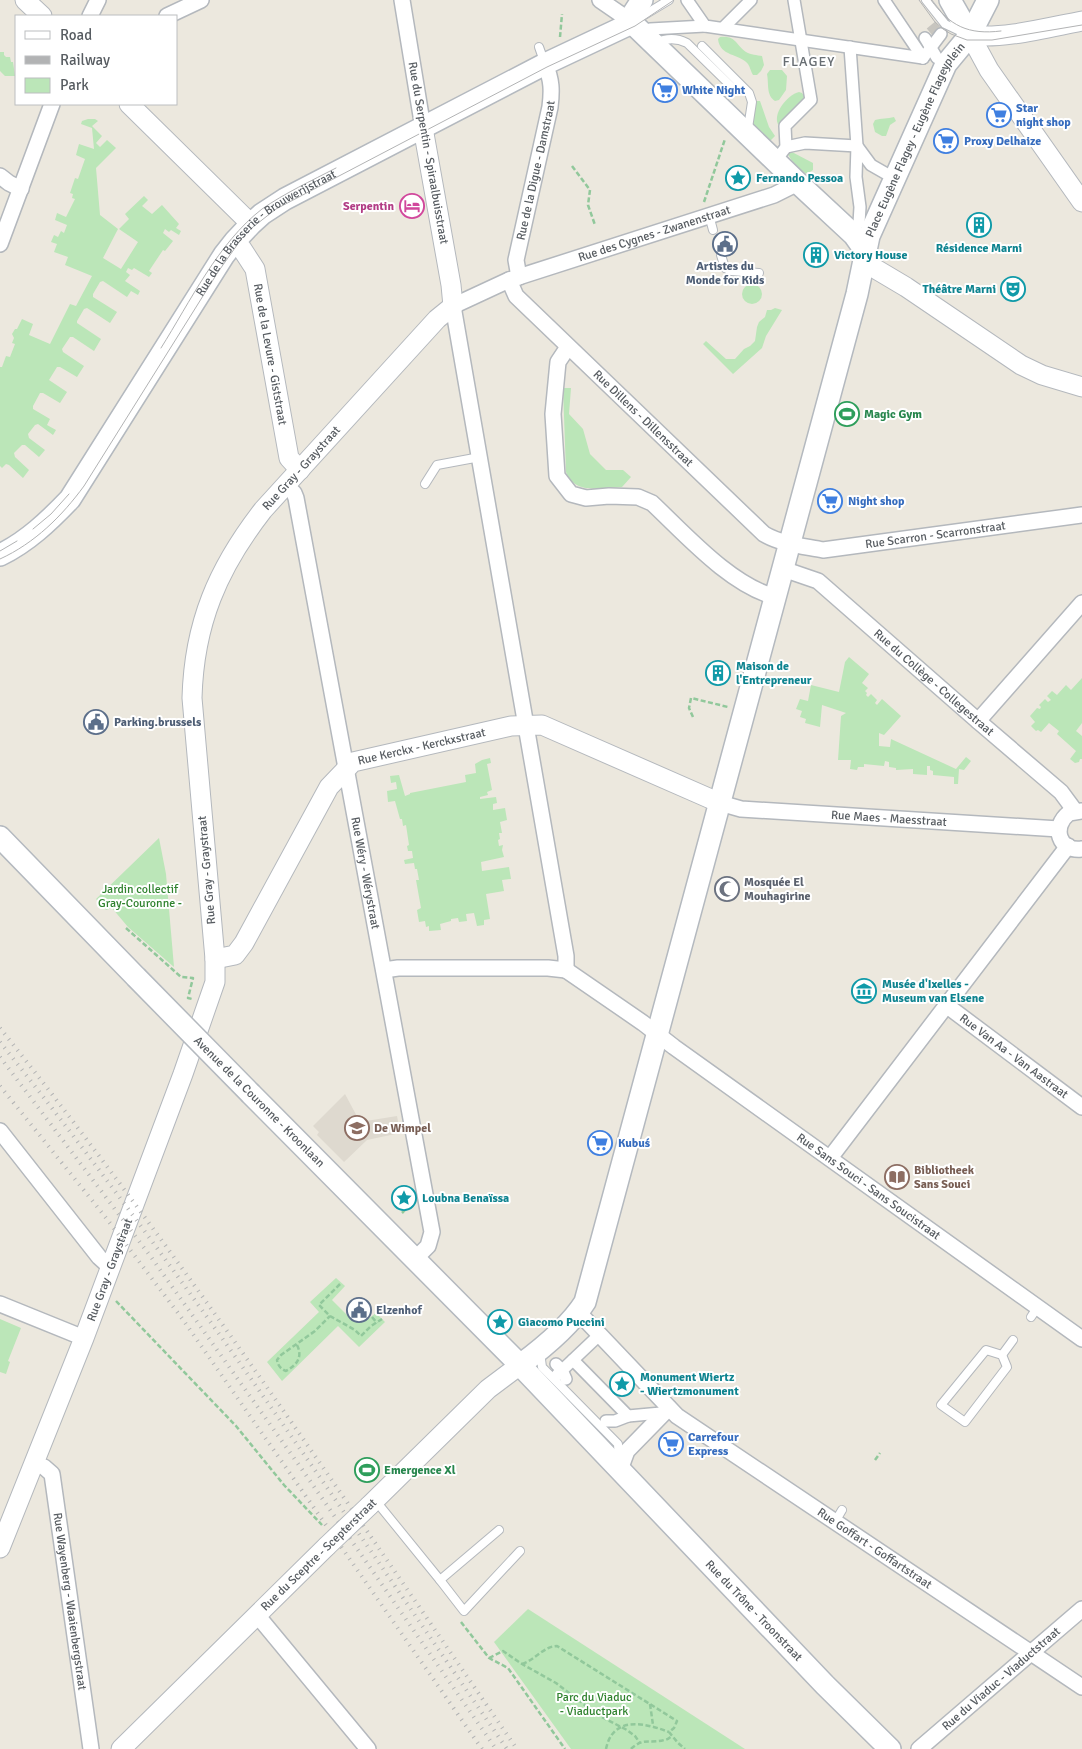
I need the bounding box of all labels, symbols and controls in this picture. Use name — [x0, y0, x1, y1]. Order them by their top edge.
legend — [15, 15, 178, 105]
text: Road — [60, 26, 92, 44]
street label: Place Eugène Flagey - Eugène Flageyplein — [862, 39, 968, 240]
text: Railway — [60, 51, 110, 69]
district label: FLAGEY — [783, 53, 835, 70]
street label: Rue du Serpentin - Spiraalbuisstraat — [405, 61, 451, 245]
text: Park — [60, 76, 89, 94]
supermarket icon: White Night — [652, 77, 678, 103]
place label: White Night — [682, 83, 746, 98]
street label: Rue de la Digue - Damstraat — [513, 100, 558, 242]
place label: Star night shop — [1016, 101, 1071, 130]
supermarket icon: Star night shop — [986, 102, 1012, 128]
supermarket icon: Proxy Delhaize — [933, 128, 959, 154]
place label: Proxy Delhaize — [964, 134, 1041, 149]
place icon: Fernando Pessoa — [725, 165, 751, 191]
street label: Rue de la Brasserie - Brouwerijstraat — [193, 166, 338, 299]
place label: Fernando Pessoa — [756, 171, 843, 186]
hotel icon: Serpentin — [399, 193, 425, 219]
place label: Serpentin — [343, 199, 394, 214]
street label: Rue des Cygnes - Zwanenstraat — [576, 202, 732, 265]
building icon: Résidence Marni — [966, 212, 992, 238]
public building icon: Artistes du Monde for Kids — [712, 231, 738, 257]
place label: Résidence Marni — [936, 241, 1022, 256]
building icon: Victory House — [803, 242, 829, 268]
place label: Victory House — [834, 248, 907, 263]
place label: Artistes du Monde for Kids — [686, 259, 765, 288]
theatre icon: Théâtre Marni — [1000, 276, 1026, 302]
street label: Rue de la Levure - Giststraat — [250, 282, 290, 426]
place label: Théâtre Marni — [923, 282, 996, 297]
street label: Rue Dillens - Dillensstraat — [590, 367, 697, 470]
sports icon: Magic Gym — [834, 401, 860, 427]
place label: Magic Gym — [864, 407, 922, 422]
street label: Rue Gray - Graystraat — [259, 423, 343, 513]
supermarket icon: Night shop — [817, 488, 843, 514]
place label: Night shop — [848, 494, 905, 509]
street label: Rue Scarron - Scarronstraat — [864, 518, 1006, 552]
street label: Rue du Collège - Collegestraat — [871, 626, 997, 739]
place label: Maison de l'Entrepreneur — [736, 659, 812, 688]
building icon: Maison de l'Entrepreneur — [705, 660, 731, 686]
public building icon: Parking.brussels — [83, 709, 109, 735]
place label: Parking.brussels — [114, 715, 202, 730]
street label: Rue Kerckx - Kerckxstraat — [356, 725, 487, 768]
street label: Rue Maes - Maesstraat — [831, 807, 947, 829]
street label: Rue Gray - Graystraat — [195, 815, 219, 925]
street label: Rue Wéry - Wérystraat — [348, 816, 383, 930]
place label: Mosquée El Mouhagirine — [744, 875, 811, 904]
mosque icon: Mosquée El Mouhagirine — [714, 876, 740, 902]
park label: Jardin collectif Gray-Couronne - — [98, 882, 182, 911]
place label: Musée d'Ixelles - Museum van Elsene — [882, 977, 984, 1006]
museum icon: Musée d'Ixelles - Museum van Elsene — [851, 978, 877, 1004]
street label: Rue Van Aa - Van Aastraat — [957, 1010, 1071, 1102]
street label: Avenue de la Couronne - Kroonlaan — [190, 1033, 328, 1171]
school or university icon: De Wimpel — [344, 1115, 370, 1141]
place label: De Wimpel — [374, 1121, 431, 1136]
supermarket icon: Kubuś — [587, 1130, 613, 1156]
street label: Rue Sans Souci - Sans Soucistraat — [794, 1130, 943, 1243]
place label: Kubuś — [618, 1136, 651, 1151]
place label: Bibliotheek Sans Souci — [914, 1163, 975, 1192]
library icon: Bibliotheek Sans Souci — [884, 1164, 910, 1190]
place icon: Loubna Benaïssa — [391, 1185, 417, 1211]
place label: Loubna Benaïssa — [422, 1191, 509, 1206]
street label: Rue Gray - Graystraat — [83, 1216, 136, 1323]
public building icon: Elzenhof — [346, 1297, 372, 1323]
place label: Elzenhof — [376, 1303, 422, 1318]
place icon: Giacomo Puccini — [487, 1309, 513, 1335]
place label: Giacomo Puccini — [518, 1315, 605, 1330]
place label: Monument Wiertz - Wiertzmonument — [640, 1370, 739, 1399]
place icon: Monument Wiertz - Wiertzmonument — [609, 1371, 635, 1397]
place label: Carrefour Express — [688, 1430, 739, 1459]
supermarket icon: Carrefour Express — [658, 1431, 684, 1457]
sports icon: Emergence Xl — [354, 1457, 380, 1483]
place label: Emergence Xl — [384, 1463, 456, 1478]
street label: Rue du Sceptre - Scepterstraat — [258, 1496, 380, 1614]
street label: Rue Goffart - Goffartstraat — [814, 1505, 935, 1592]
street label: Rue Wayenberg - Waaienbergstraat — [50, 1512, 90, 1691]
street label: Rue du Trône - Troonstraat — [702, 1557, 806, 1664]
street label: Rue du Viaduc - Viaductstraat — [939, 1624, 1063, 1734]
park label: Parc du Viaduc - Viaductpark — [556, 1690, 632, 1719]

